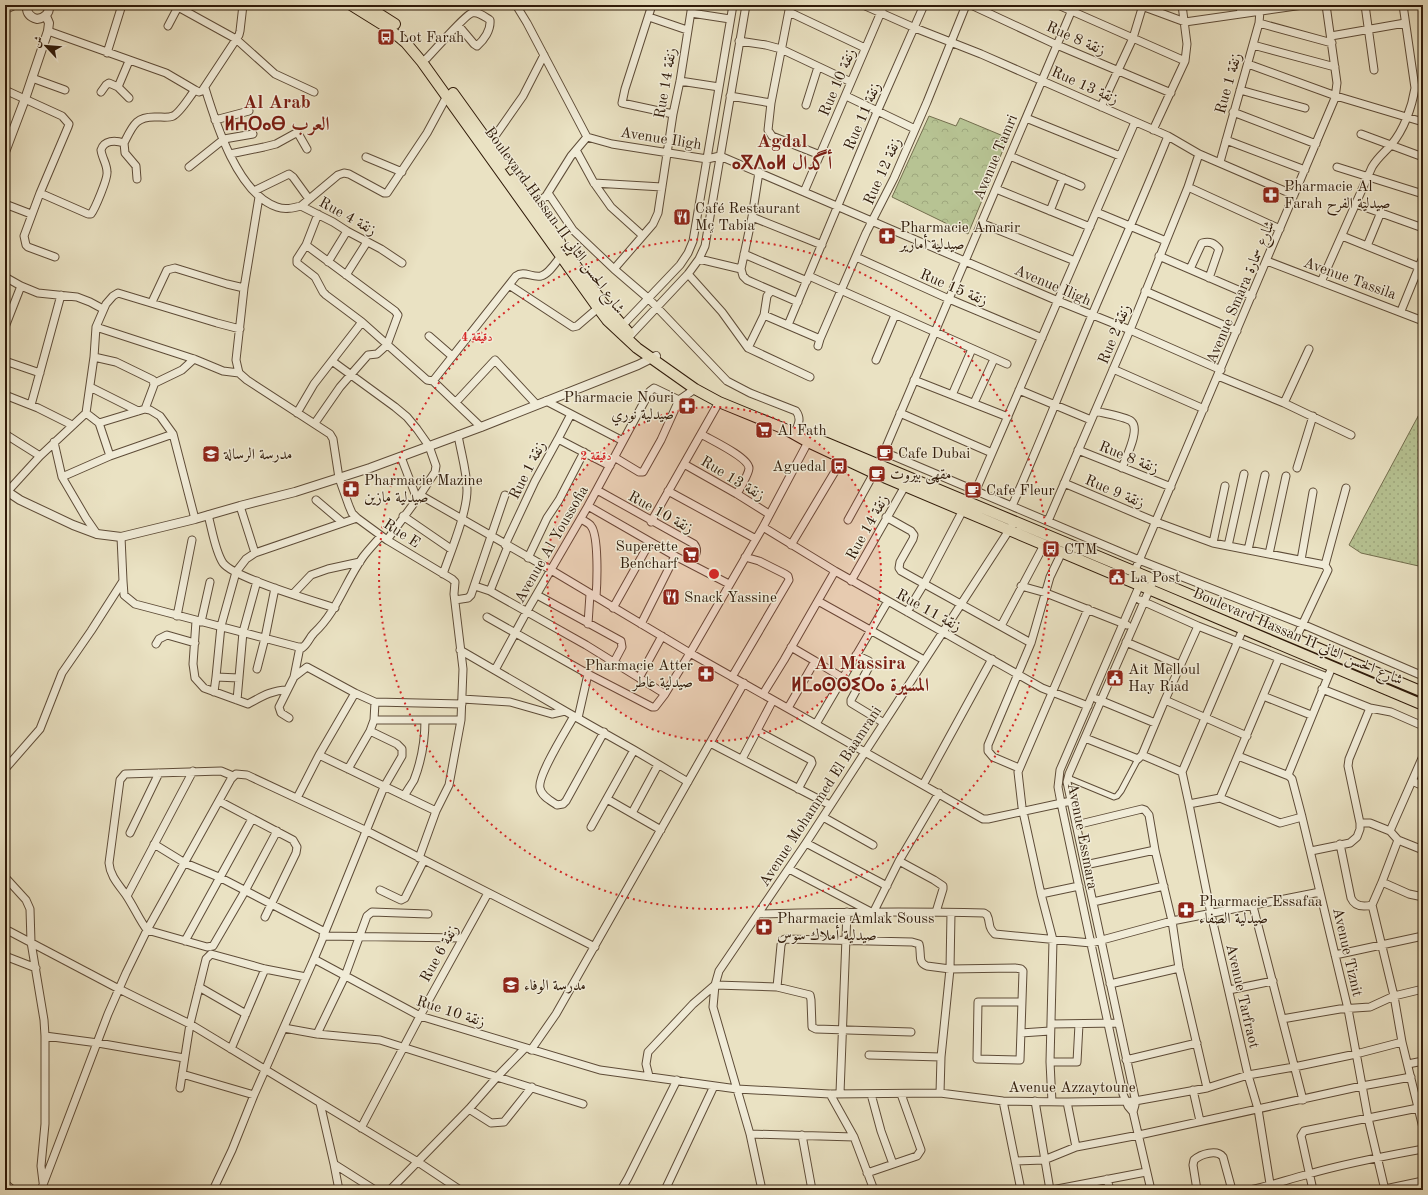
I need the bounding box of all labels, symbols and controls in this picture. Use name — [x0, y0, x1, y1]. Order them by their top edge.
street label: Rue 8 زنقة — [1044, 20, 1107, 59]
north arrow — [26, 26, 66, 66]
bus stop icon: Lot Farah — [376, 27, 396, 47]
place label: Lot Farah — [399, 31, 464, 46]
text: ش — [31, 35, 46, 50]
street label: Rue 14 زنقة — [653, 47, 680, 120]
street label: Rue 10 زنقة — [817, 47, 859, 118]
street label: Rue 1 زنقة — [1214, 51, 1245, 116]
street label: Rue 13 زنقة — [1049, 65, 1120, 108]
street label: Rue 11 زنقة — [842, 81, 884, 152]
district label: Al Arab ⵍⵄⵔⴰⴱ العرب — [224, 94, 330, 136]
street label: Avenue Tamri — [972, 113, 1021, 203]
street label: Boulevard Hassan II شارع الحسن الثاني — [478, 125, 626, 319]
street label: Avenue Iligh — [619, 126, 702, 153]
district label: Agdal ⴰⴳⴷⴰⵍ أگدال — [732, 133, 833, 174]
street label: Rue 12 زنقة — [862, 136, 905, 207]
place label: Pharmacie Al Farah صيدلية الفرح — [1284, 180, 1391, 216]
pharmacy icon: Pharmacie Al Farah صيدلية الفرح — [1261, 185, 1281, 205]
street label: Rue 4 زنقة — [316, 195, 378, 239]
place label: Café Restaurant Mç Tabia — [695, 202, 800, 234]
restaurant icon: Café Restaurant Mç Tabia — [672, 207, 692, 227]
street label: Avenue Smara شارع سمارة — [1204, 219, 1282, 368]
place label: Pharmacie Amarir صيدلية أمارير — [898, 221, 1020, 253]
pharmacy icon: Pharmacie Amarir صيدلية أمارير — [877, 226, 897, 246]
street label: Avenue Tassila — [1301, 256, 1399, 303]
street label: Avenue Iligh — [1012, 263, 1093, 309]
street label: Rue 15 زنقة — [918, 267, 989, 309]
street label: Rue 2 زنقة — [1097, 303, 1134, 367]
text: 4 دقيقة — [461, 332, 493, 344]
place label: Pharmacie Nouri صيدلية نوري — [564, 391, 674, 426]
pharmacy icon: Pharmacie Nouri صيدلية نوري — [677, 396, 697, 416]
supermarket icon: Al Fath — [754, 420, 774, 440]
place label: Al Fath — [777, 424, 827, 439]
street label: Rue 1 زنقة — [507, 439, 549, 502]
street label: Rue 8 زنقة — [1096, 440, 1160, 477]
cafe icon: Cafe Dubai — [875, 443, 895, 463]
school or university icon: مدرسة الرسالة — [201, 444, 221, 464]
place label: مدرسة الرسالة — [223, 447, 292, 463]
place label: Cafe Dubai — [898, 447, 970, 462]
text: 2 دقيقة — [580, 451, 612, 463]
street label: Rue 13 زنقة — [698, 454, 767, 504]
bus stop icon: Aguedal — [829, 456, 849, 476]
place label: Aguedal — [772, 460, 826, 475]
cafe icon: مقهى بيروت — [867, 464, 887, 484]
place label: مقهى بيروت — [890, 468, 951, 485]
street label: Rue 9 زنقة — [1083, 473, 1146, 512]
place label: Pharmacie Mazine صيدلية مازين — [364, 474, 483, 506]
pharmacy icon: Pharmacie Mazine صيدلية مازين — [341, 479, 361, 499]
cafe icon: Cafe Fleur — [963, 480, 983, 500]
street label: Avenue Al Youssofia — [513, 483, 592, 606]
place label: Cafe Fleur — [986, 484, 1055, 499]
street label: Rue 10 زنقة — [625, 489, 695, 537]
street label: Rue 14 زنقة — [844, 493, 892, 563]
street label: Rue E — [380, 517, 422, 551]
bus stop icon: CTM — [1041, 539, 1061, 559]
place label: Superette Bencharf — [616, 540, 679, 572]
place label: CTM — [1064, 543, 1097, 558]
supermarket icon: Superette Bencharf — [681, 545, 701, 565]
centre of rings — [707, 567, 721, 581]
public building icon: La Post — [1107, 567, 1127, 587]
place label: La Post — [1130, 571, 1180, 586]
street label: Boulevard Hassan II شارع الحسن الثاني — [1189, 586, 1405, 692]
restaurant icon: Snack Yassine — [661, 587, 681, 607]
street label: Rue 11 زنقة — [893, 587, 963, 635]
place label: Snack Yassine — [684, 591, 777, 606]
district label: Al Massira ⵍⵎⴰⵙⵙⵉⵔⴰ المسيرة — [791, 655, 929, 696]
place label: Pharmacie Atter صيدلية عاطر — [585, 659, 693, 692]
place label: Ait Melloul Hay Riad — [1128, 663, 1200, 695]
pharmacy icon: Pharmacie Atter صيدلية عاطر — [696, 664, 716, 684]
public building icon: Ait Melloul Hay Riad — [1105, 668, 1125, 688]
street label: Avenue Mohammed El Baamrani — [757, 704, 885, 890]
street label: Avenue Essmara — [1064, 782, 1099, 891]
place label: Pharmacie Essafaa صيدلية الصفاء — [1199, 895, 1323, 927]
pharmacy icon: Pharmacie Essafaa صيدلية الصفاء — [1176, 900, 1196, 920]
street label: Avenue Tiznit — [1329, 907, 1364, 998]
place label: Pharmacie Amlak Souss صيدلية أملاك سوس — [777, 912, 935, 944]
pharmacy icon: Pharmacie Amlak Souss صيدلية أملاك سوس — [754, 917, 774, 937]
street label: Rue 6 زنقة — [418, 923, 462, 985]
street label: Avenue Tarfraot — [1222, 943, 1261, 1050]
school or university icon: مدرسة الوفاء — [501, 975, 521, 995]
place label: مدرسة الوفاء — [524, 979, 586, 994]
street label: Rue 10 زنقة — [414, 994, 487, 1031]
street label: Avenue Azzaytoune — [1008, 1081, 1136, 1096]

